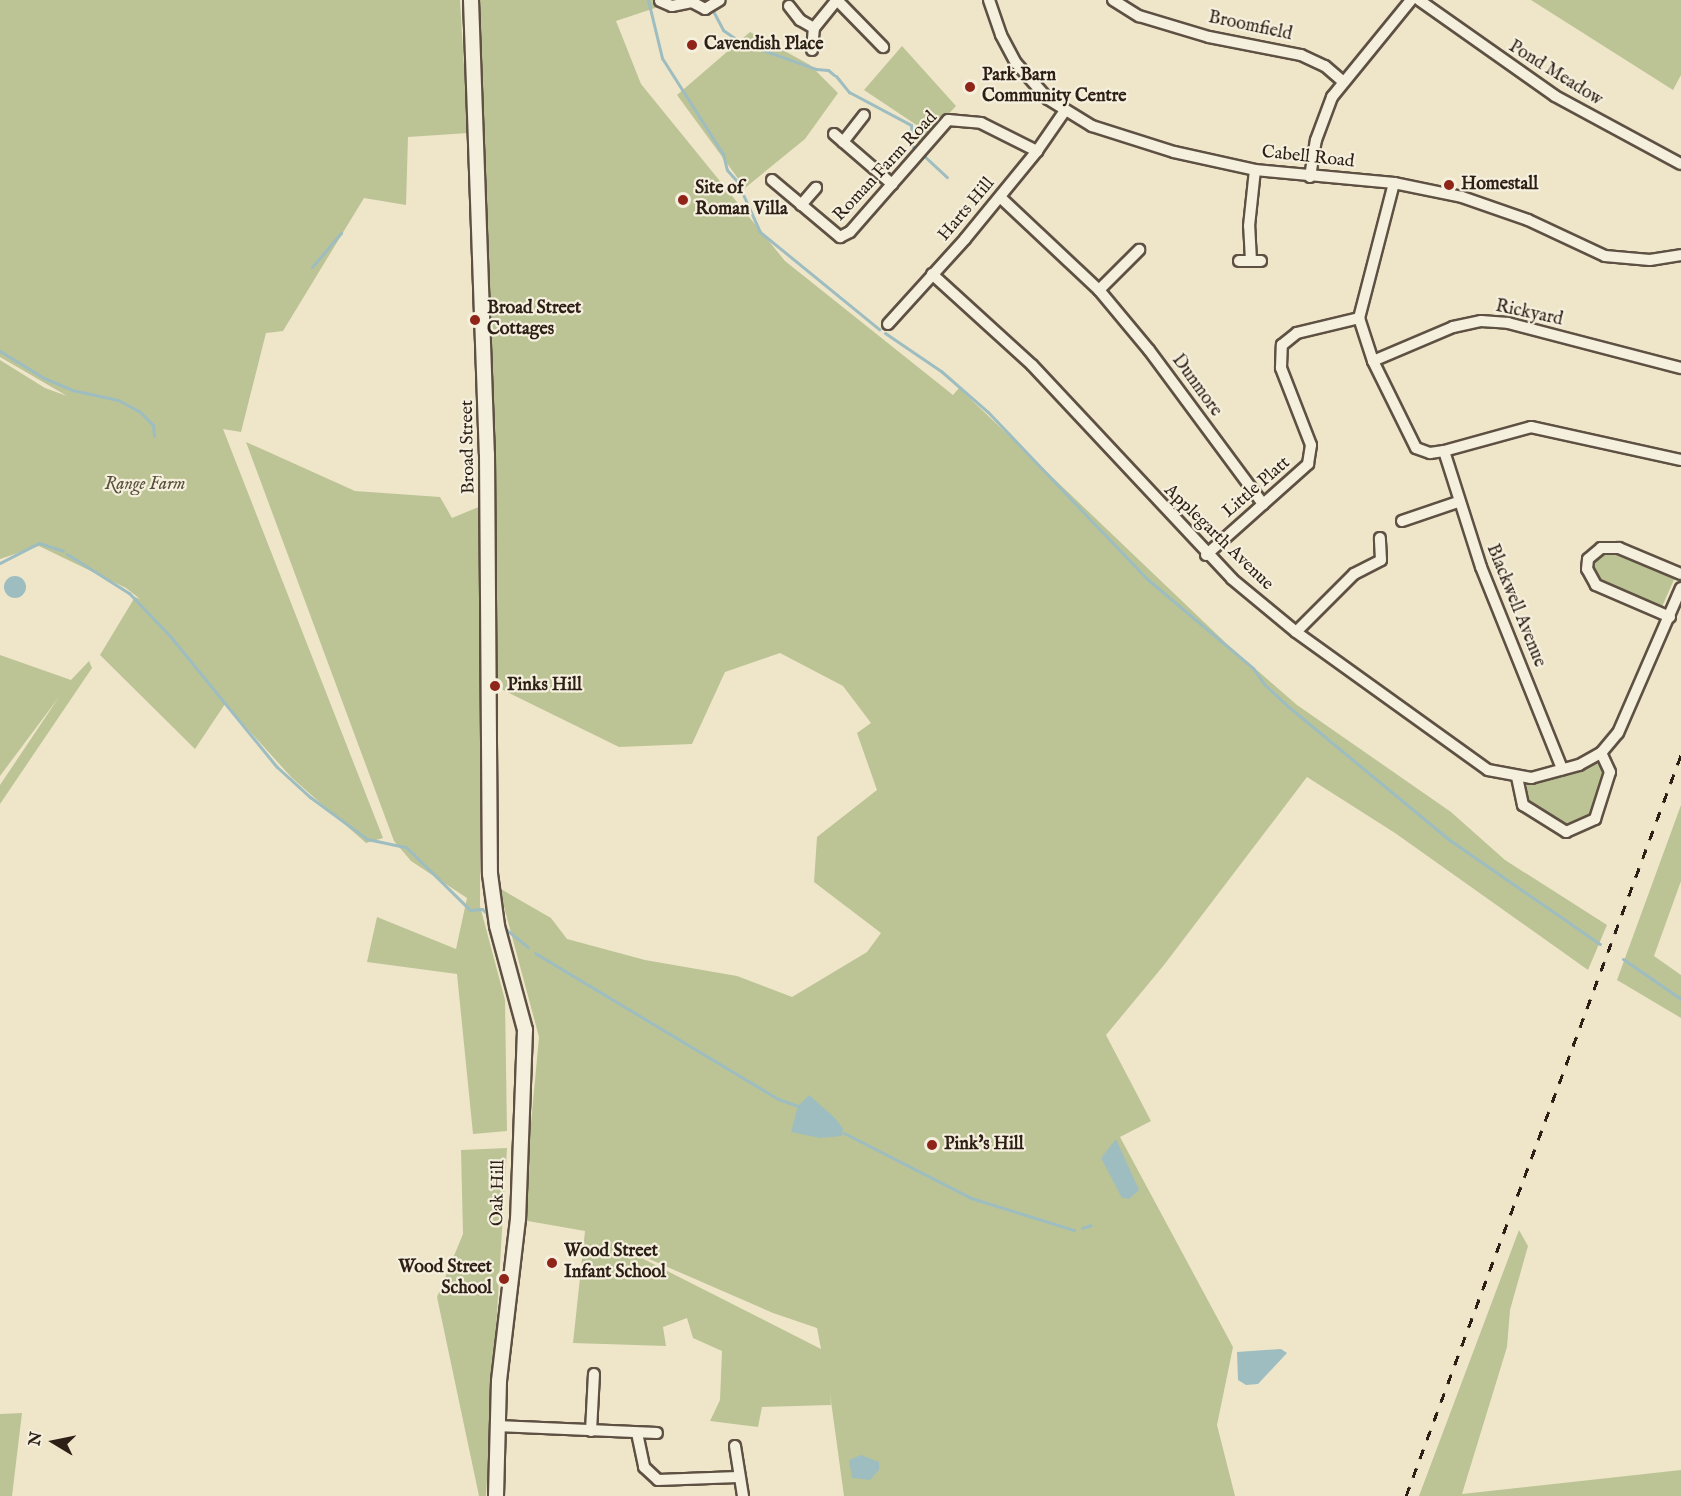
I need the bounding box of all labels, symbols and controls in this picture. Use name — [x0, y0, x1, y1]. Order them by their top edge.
street label: Broomfield — [1206, 8, 1294, 46]
place label: Cavendish Place — [704, 34, 824, 56]
street label: Pond Meadow — [1504, 37, 1606, 111]
marker: Cavendish Place — [685, 38, 699, 52]
place label: Park Barn Community Centre — [982, 66, 1127, 109]
marker: Park Barn Community Centre — [963, 80, 977, 94]
street label: Roman Farm Road — [829, 107, 943, 227]
street label: Cabell Road — [1261, 142, 1355, 174]
street label: Harts Hill — [934, 174, 1000, 246]
place label: Homestall — [1461, 174, 1538, 196]
marker: Homestall — [1442, 178, 1456, 192]
place label: Site of Roman Villa — [695, 179, 788, 222]
marker: Site of Roman Villa — [676, 193, 690, 207]
street label: Rickyard — [1493, 296, 1565, 332]
place label: Broad Street Cottages — [487, 299, 581, 342]
marker: Broad Street Cottages — [468, 313, 482, 327]
street label: Dunmore — [1166, 351, 1226, 421]
street label: Broad Street — [457, 400, 481, 494]
street label: Little Platt — [1219, 453, 1295, 523]
park label: Range Farm — [105, 474, 185, 496]
street label: Applegarth Avenue — [1159, 480, 1277, 596]
street label: Blackwell Avenue — [1481, 541, 1549, 671]
place label: Pinks Hill — [507, 675, 582, 697]
marker: Pinks Hill — [488, 679, 502, 693]
place label: Pink's Hill — [944, 1134, 1024, 1156]
marker: Pink's Hill — [925, 1138, 939, 1152]
street label: Oak Hill — [488, 1160, 510, 1226]
place label: Wood Street Infant School — [564, 1242, 666, 1284]
marker: Wood Street Infant School — [545, 1256, 559, 1270]
place label: Wood Street School — [398, 1258, 492, 1300]
marker: Wood Street School — [497, 1272, 511, 1286]
north arrow — [24, 1412, 84, 1472]
text: N — [25, 1430, 47, 1447]

